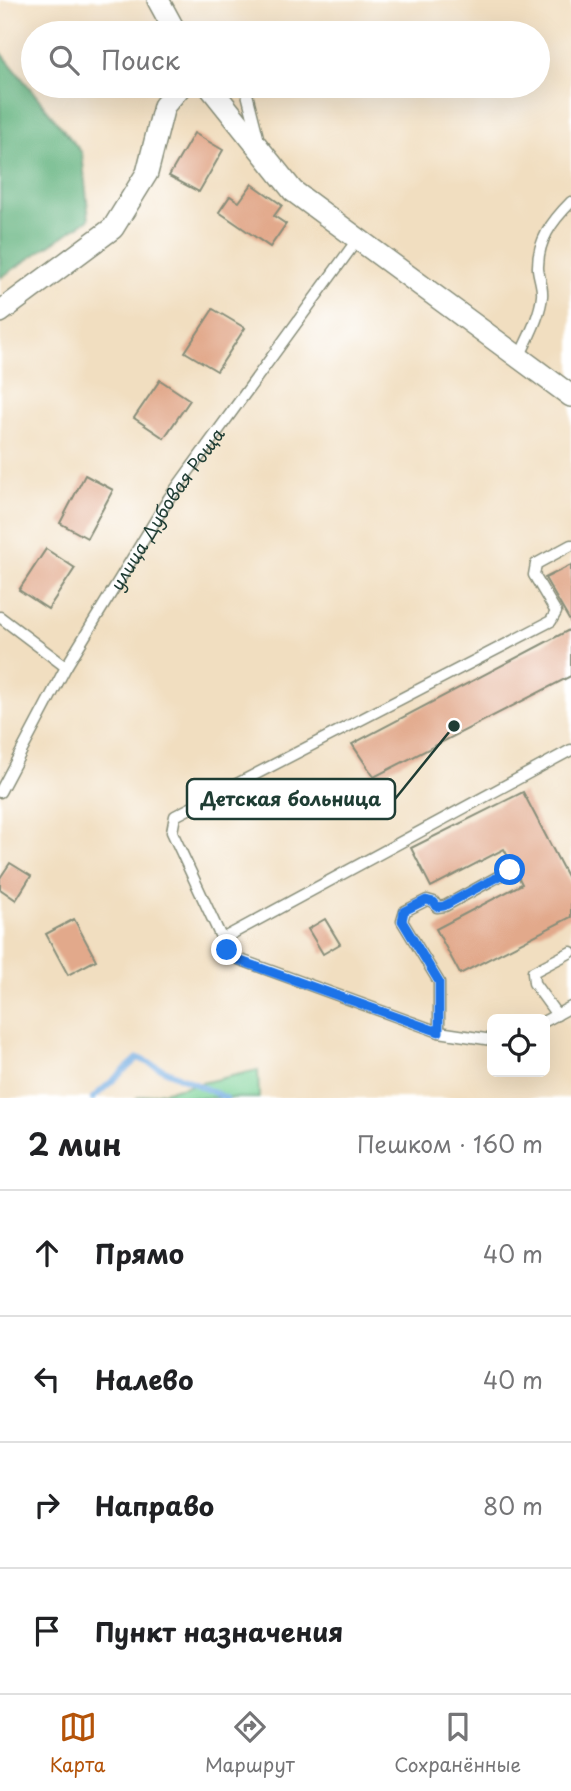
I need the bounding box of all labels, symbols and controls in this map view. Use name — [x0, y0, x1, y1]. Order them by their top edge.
search box — [21, 21, 550, 98]
text: Поиск — [101, 40, 180, 79]
icon: search — [45, 41, 83, 79]
street label: улица Дубовая Роща — [103, 421, 230, 595]
callout: Детская больница — [187, 779, 395, 819]
text: Детская больница — [200, 784, 381, 812]
route start — [494, 854, 525, 885]
route end — [211, 934, 242, 965]
map controls — [487, 1014, 550, 1077]
button: locate — [487, 1014, 550, 1077]
text: 2 мин — [28, 1121, 122, 1166]
text: Пешком · 160 m — [357, 1126, 543, 1161]
icon: ahead — [28, 1234, 66, 1272]
text: Прямо — [95, 1234, 184, 1273]
text: 40 m — [483, 1236, 543, 1271]
icon: left — [28, 1360, 66, 1398]
text: Налево — [95, 1360, 193, 1399]
text: 40 m — [483, 1362, 543, 1397]
icon: right — [28, 1486, 66, 1524]
text: Направо — [95, 1486, 214, 1525]
text: 80 m — [483, 1488, 543, 1523]
icon: arrive — [28, 1612, 66, 1650]
text: Пункт назначения — [95, 1612, 343, 1651]
tab: Карта — [50, 1708, 106, 1778]
tab: Маршрут — [205, 1708, 295, 1778]
tab: Сохранённые — [394, 1708, 521, 1778]

